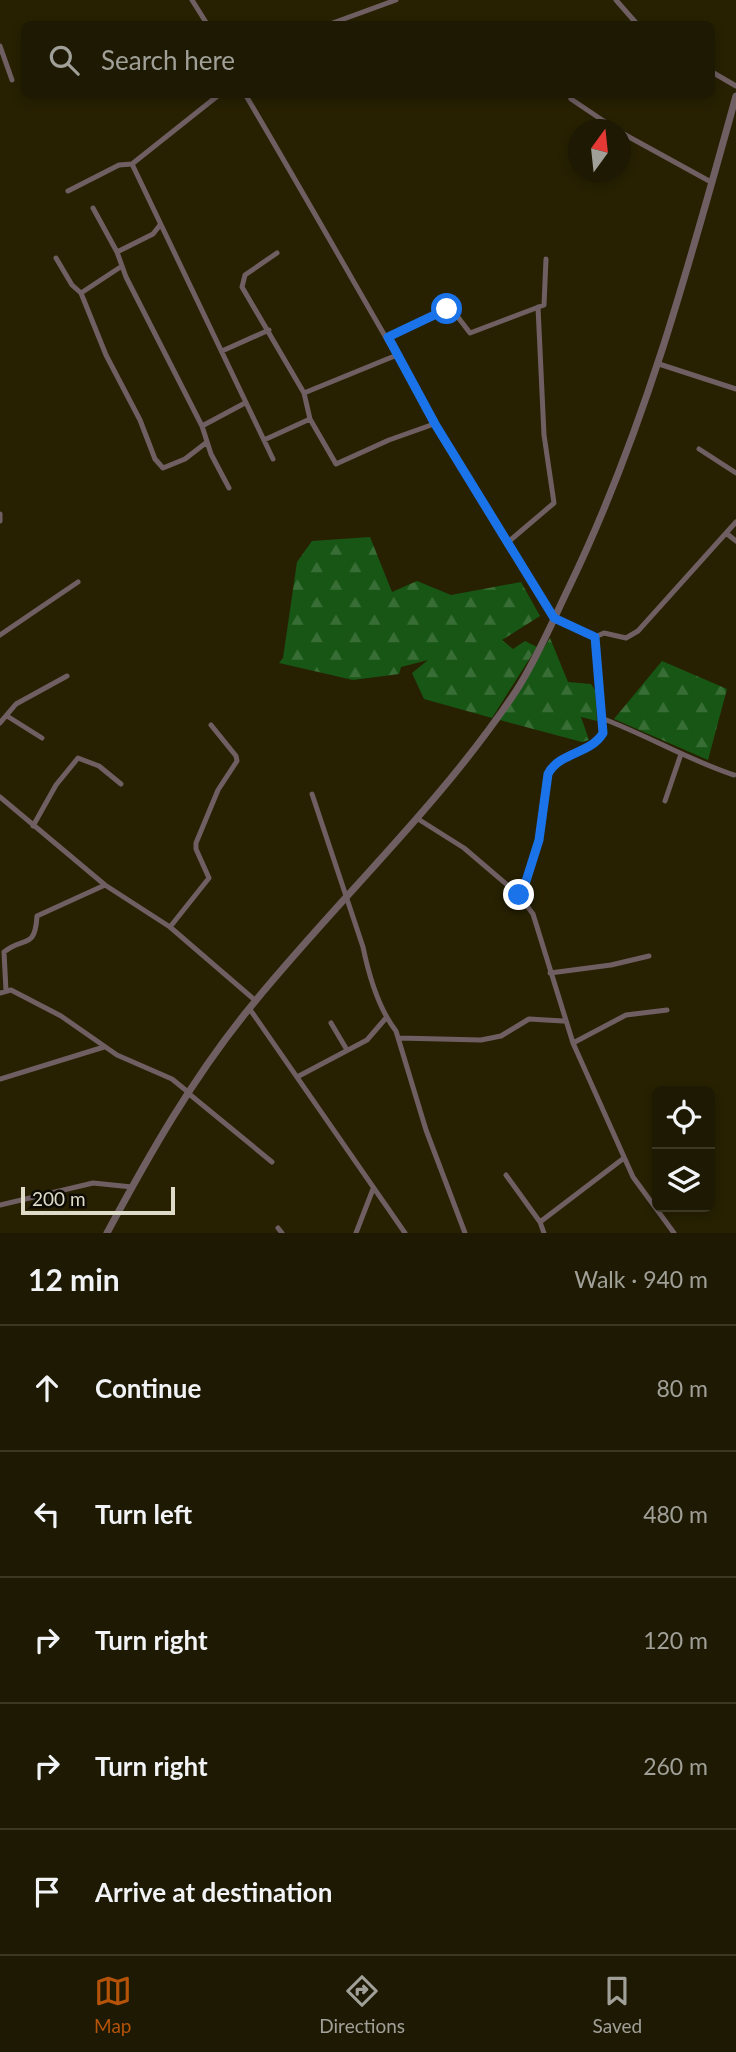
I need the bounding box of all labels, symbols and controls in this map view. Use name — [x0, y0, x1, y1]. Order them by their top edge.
search box — [21, 21, 715, 98]
icon: search — [45, 41, 83, 79]
text: Search here — [101, 44, 235, 76]
north arrow — [568, 119, 631, 182]
route start — [431, 293, 462, 324]
route end — [503, 879, 534, 910]
map controls — [652, 1086, 715, 1212]
button: locate — [652, 1086, 715, 1149]
button: layers — [652, 1149, 715, 1212]
scale bar — [21, 1184, 175, 1216]
text: 200 m — [32, 1187, 86, 1210]
text: 12 min — [28, 1261, 120, 1297]
text: Walk · 940 m — [574, 1265, 708, 1293]
icon: ahead — [28, 1369, 66, 1407]
text: Continue — [95, 1372, 201, 1404]
text: 80 m — [657, 1374, 708, 1402]
icon: left — [28, 1495, 66, 1533]
text: Turn left — [95, 1498, 192, 1530]
text: 480 m — [643, 1500, 708, 1528]
icon: right — [28, 1621, 66, 1659]
text: Turn right — [95, 1624, 208, 1656]
text: 120 m — [643, 1626, 708, 1654]
icon: right — [28, 1747, 66, 1785]
text: Turn right — [95, 1750, 208, 1782]
text: 260 m — [643, 1752, 708, 1780]
icon: arrive — [28, 1873, 66, 1911]
text: Arrive at destination — [95, 1876, 332, 1908]
tab: Map — [94, 1972, 132, 2037]
tab: Directions — [319, 1972, 405, 2037]
tab: Saved — [593, 1972, 642, 2037]

